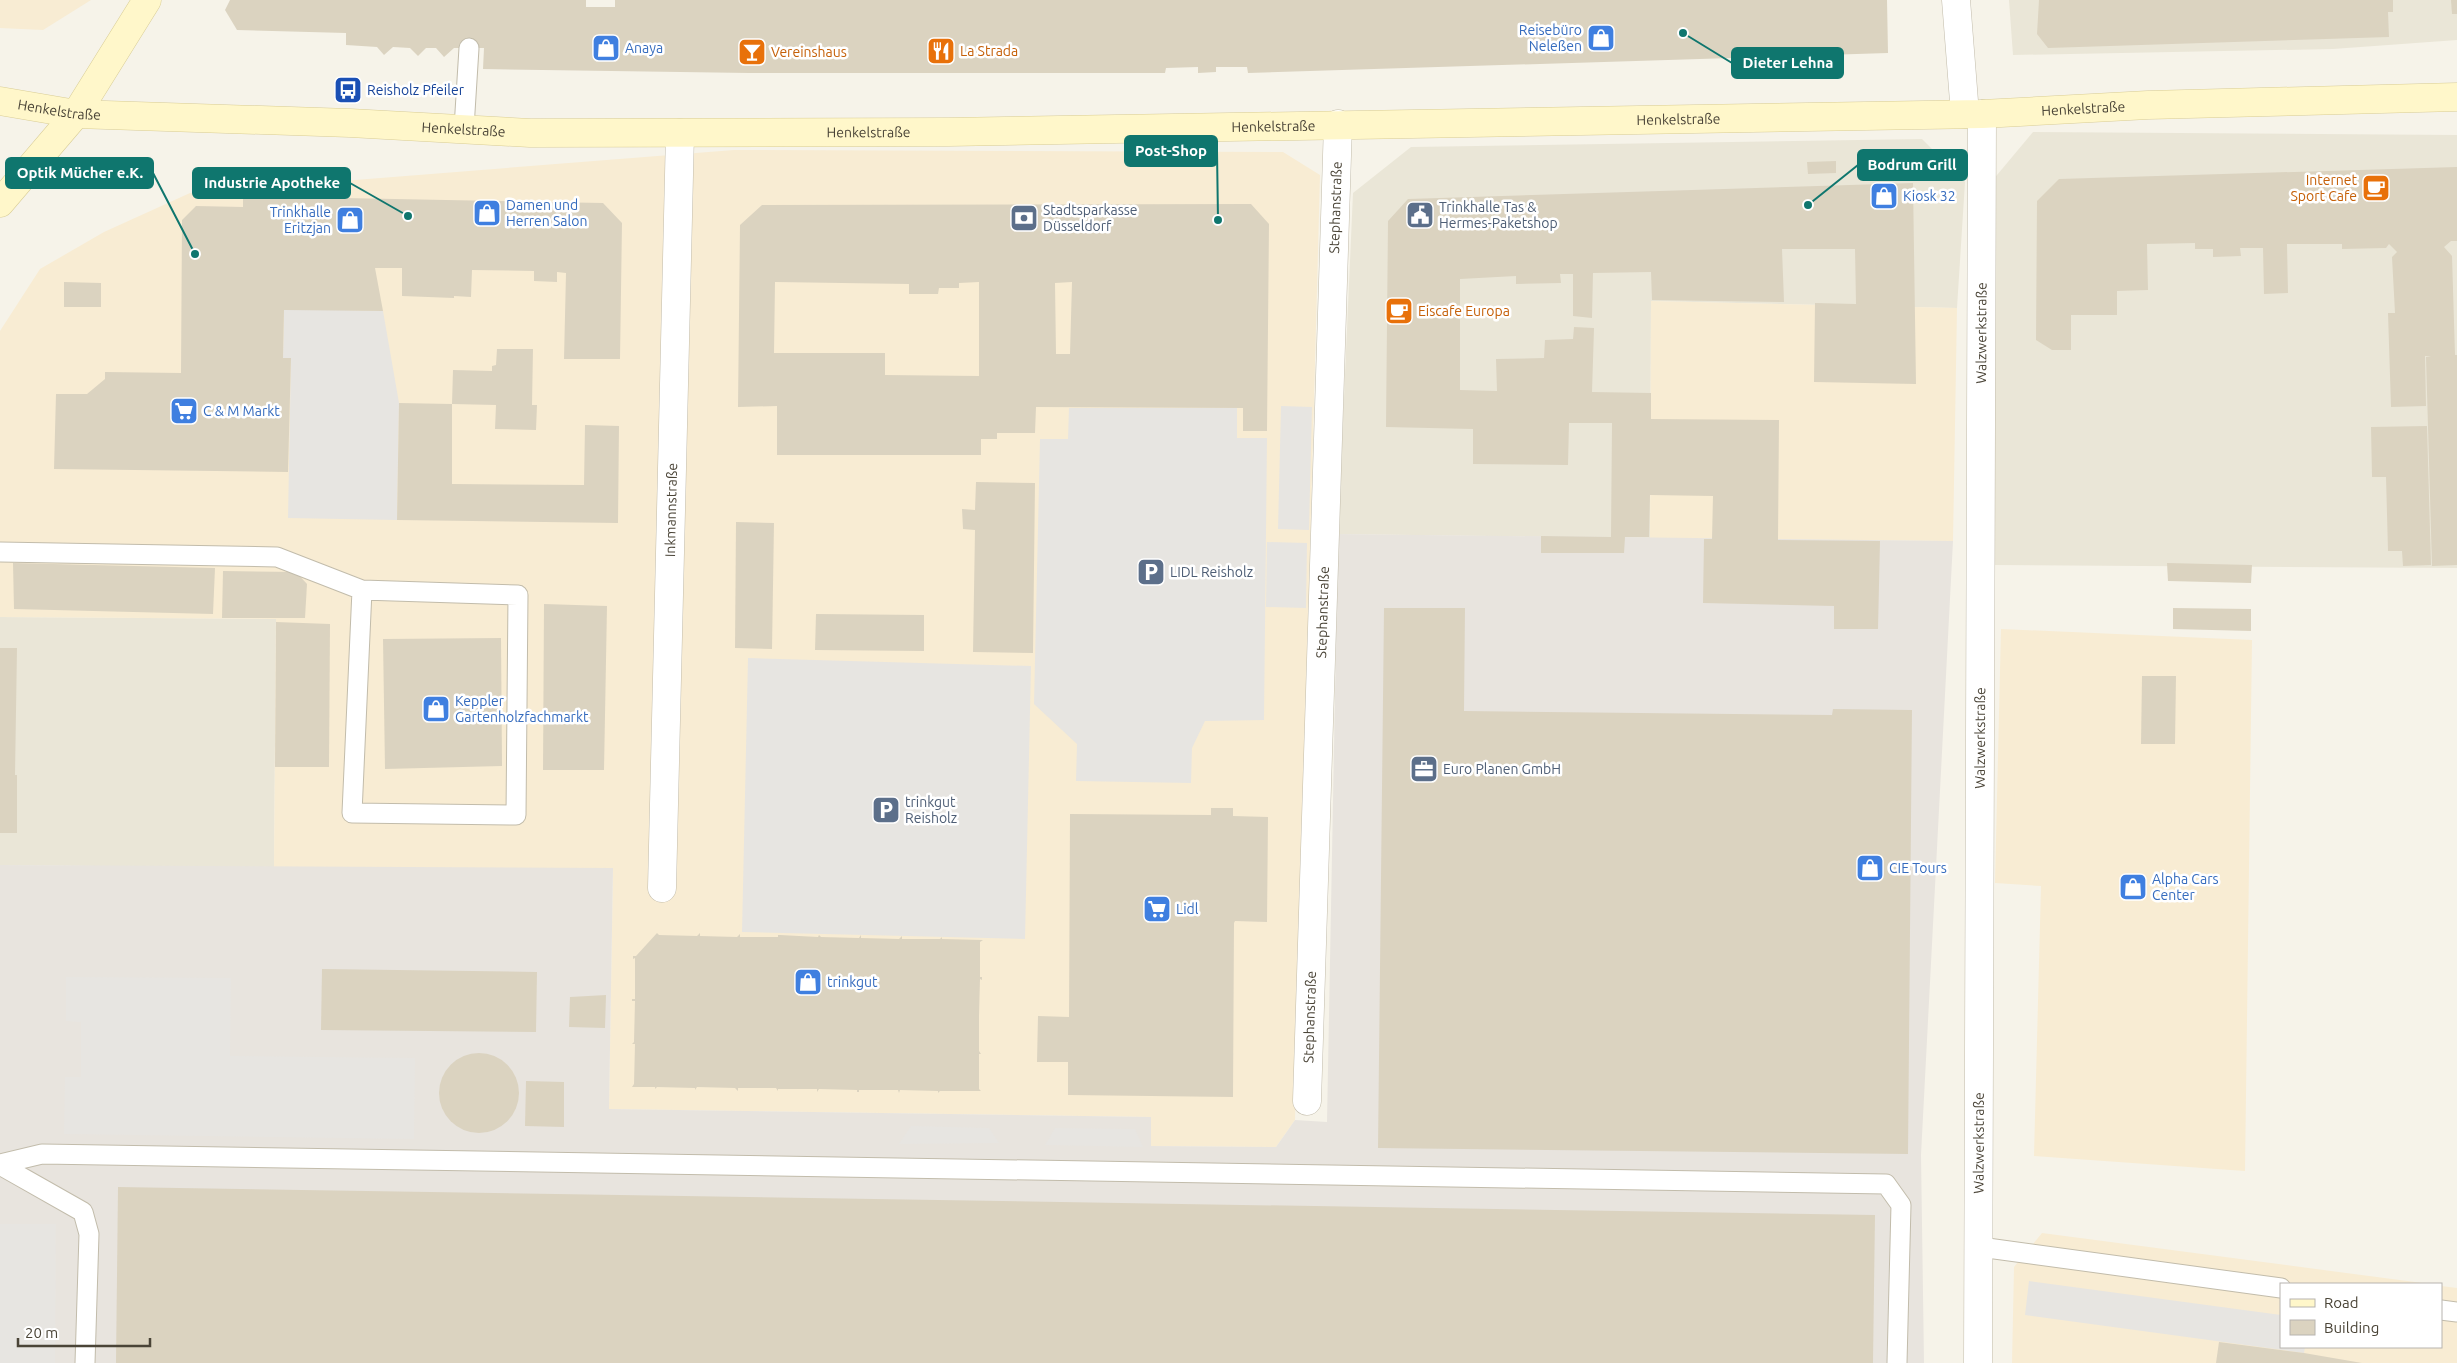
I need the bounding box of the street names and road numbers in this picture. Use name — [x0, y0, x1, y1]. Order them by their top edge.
street label: Henkelstraße — [16, 96, 101, 123]
street label: Henkelstraße — [2041, 98, 2126, 119]
street label: Henkelstraße — [1636, 111, 1721, 128]
street label: Henkelstraße — [1231, 118, 1316, 135]
street label: Henkelstraße — [421, 119, 506, 140]
street label: Henkelstraße — [826, 124, 911, 140]
street label: Stephanstraße — [1326, 161, 1345, 254]
street label: Walzwerkstraße — [1973, 282, 1989, 384]
street label: Inkmannstraße — [662, 463, 680, 557]
street label: Stephanstraße — [1313, 566, 1332, 659]
street label: Walzwerkstraße — [1972, 687, 1988, 789]
street label: Stephanstraße — [1300, 971, 1319, 1063]
street label: Walzwerkstraße — [1971, 1092, 1987, 1194]

